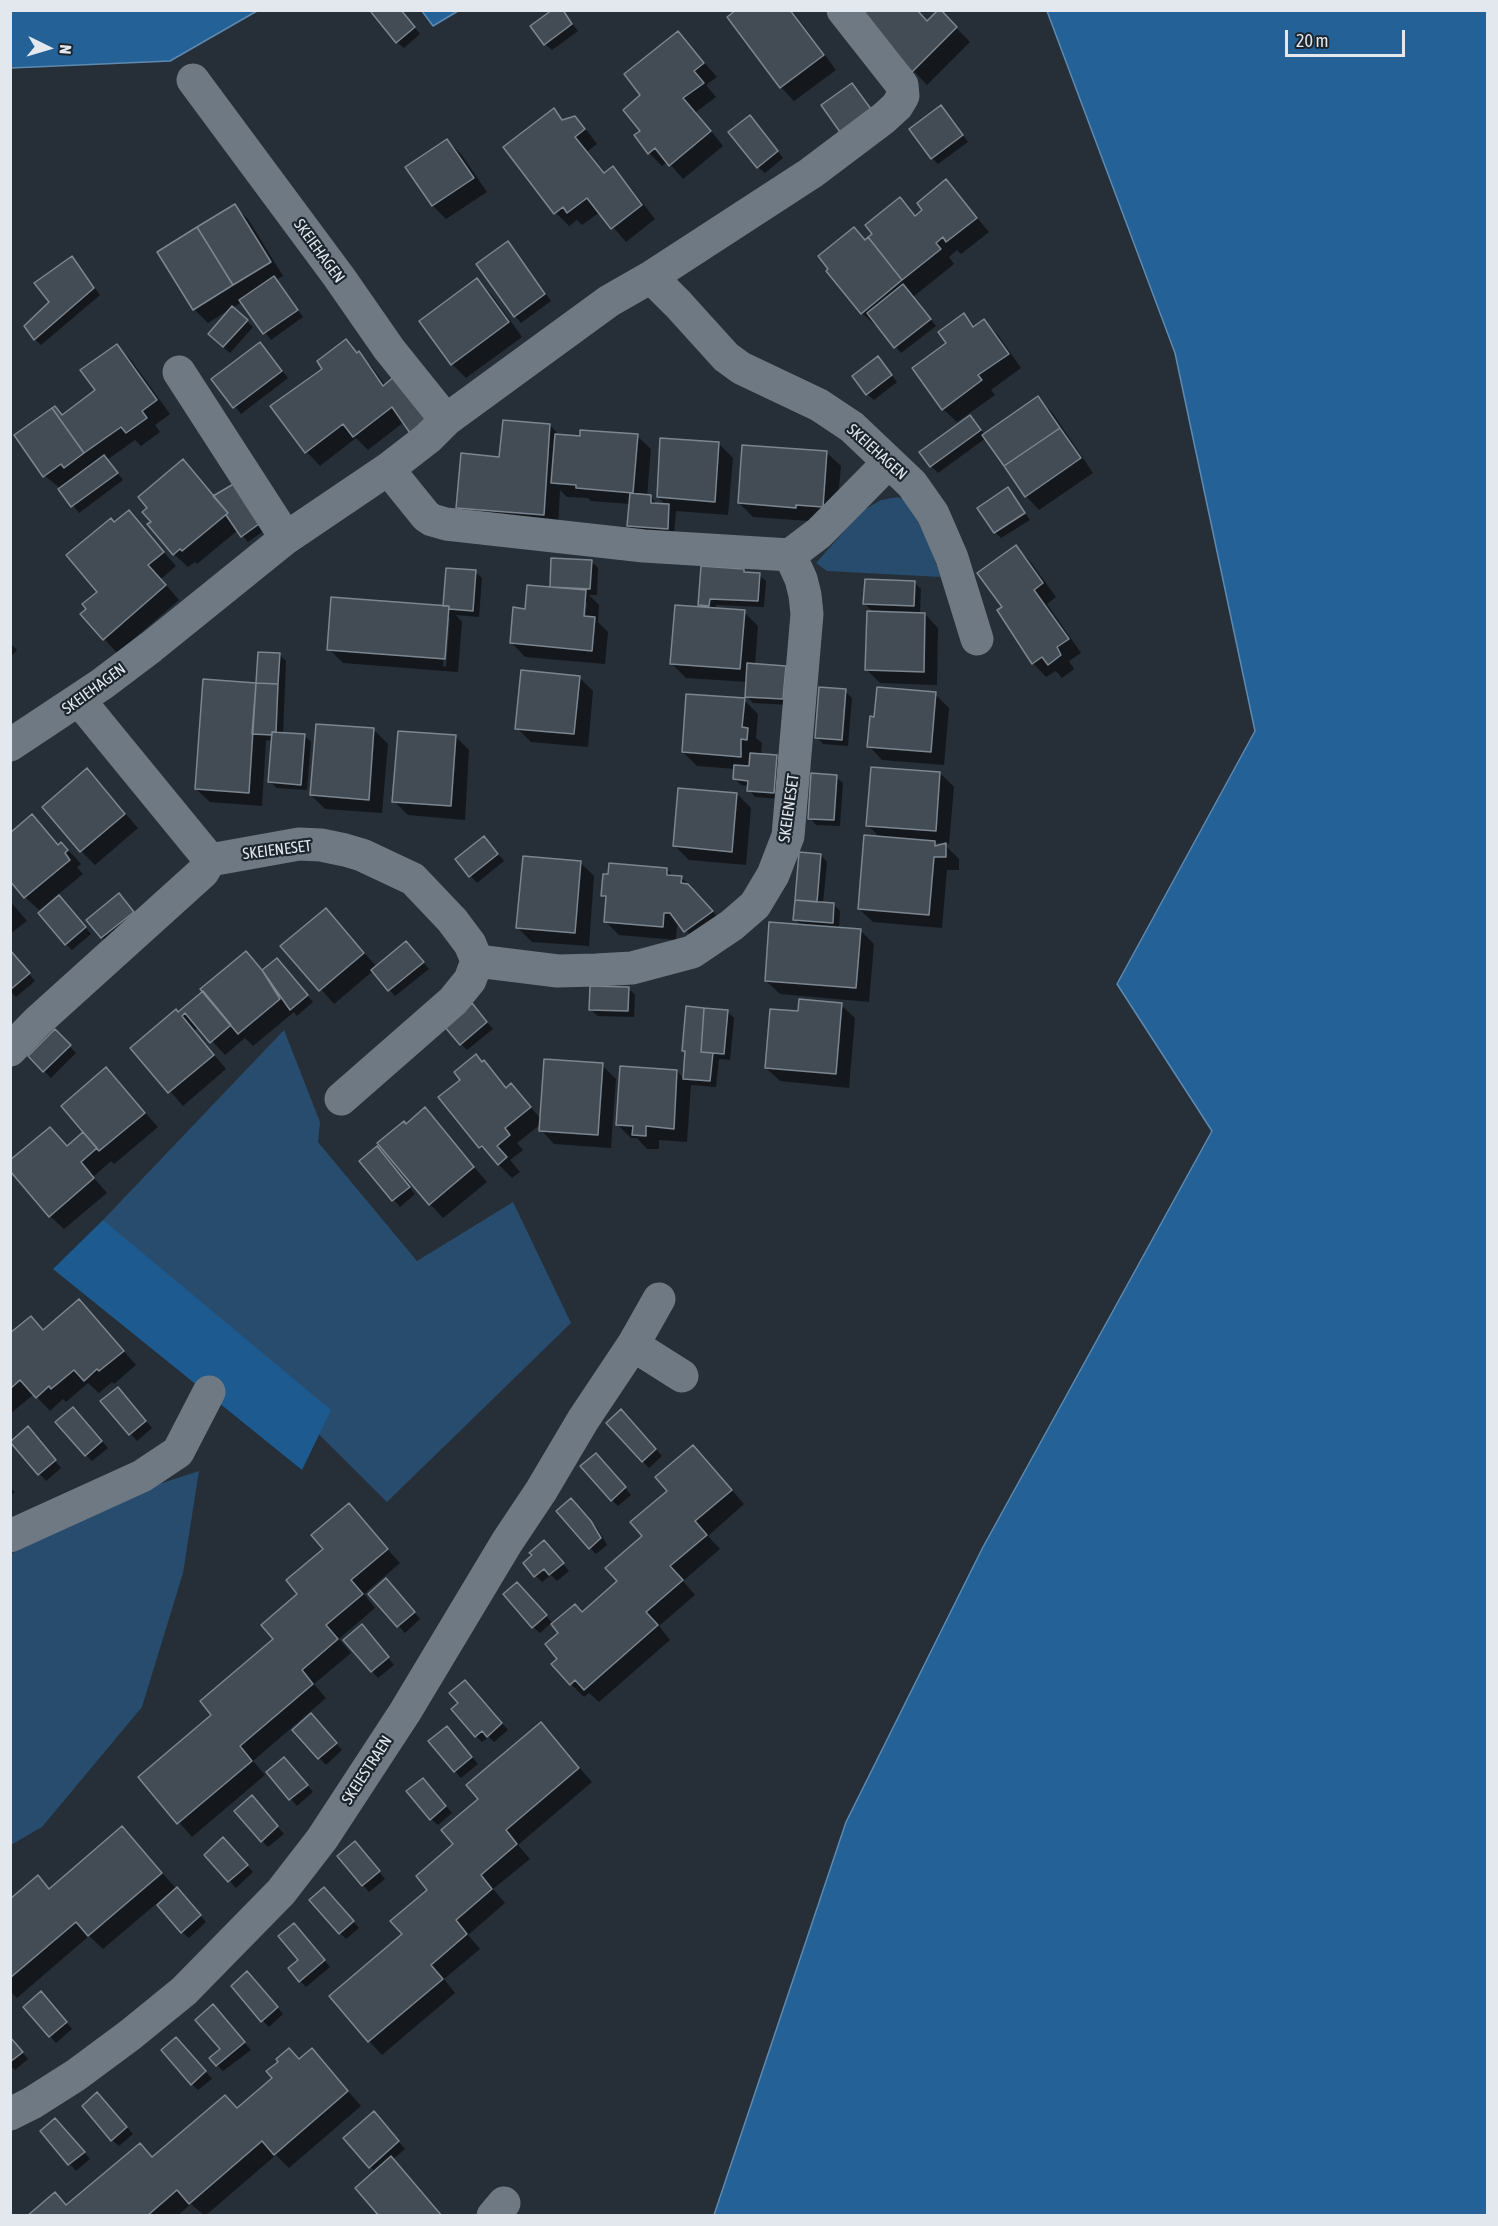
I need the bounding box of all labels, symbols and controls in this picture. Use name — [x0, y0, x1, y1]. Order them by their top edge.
north arrow — [18, 18, 78, 78]
scale bar — [1288, 18, 1408, 56]
text: 20 m — [1296, 30, 1328, 51]
text: N — [57, 44, 75, 55]
street label: SKEIEHAGEN — [289, 215, 349, 287]
street label: SKEIEHAGEN — [843, 420, 911, 484]
street label: SKEIEHAGEN — [58, 659, 130, 719]
street label: SKEIENESET — [775, 772, 803, 844]
street label: SKEIENESET — [242, 836, 312, 864]
street label: SKEIESTRAEN — [338, 1732, 396, 1808]

